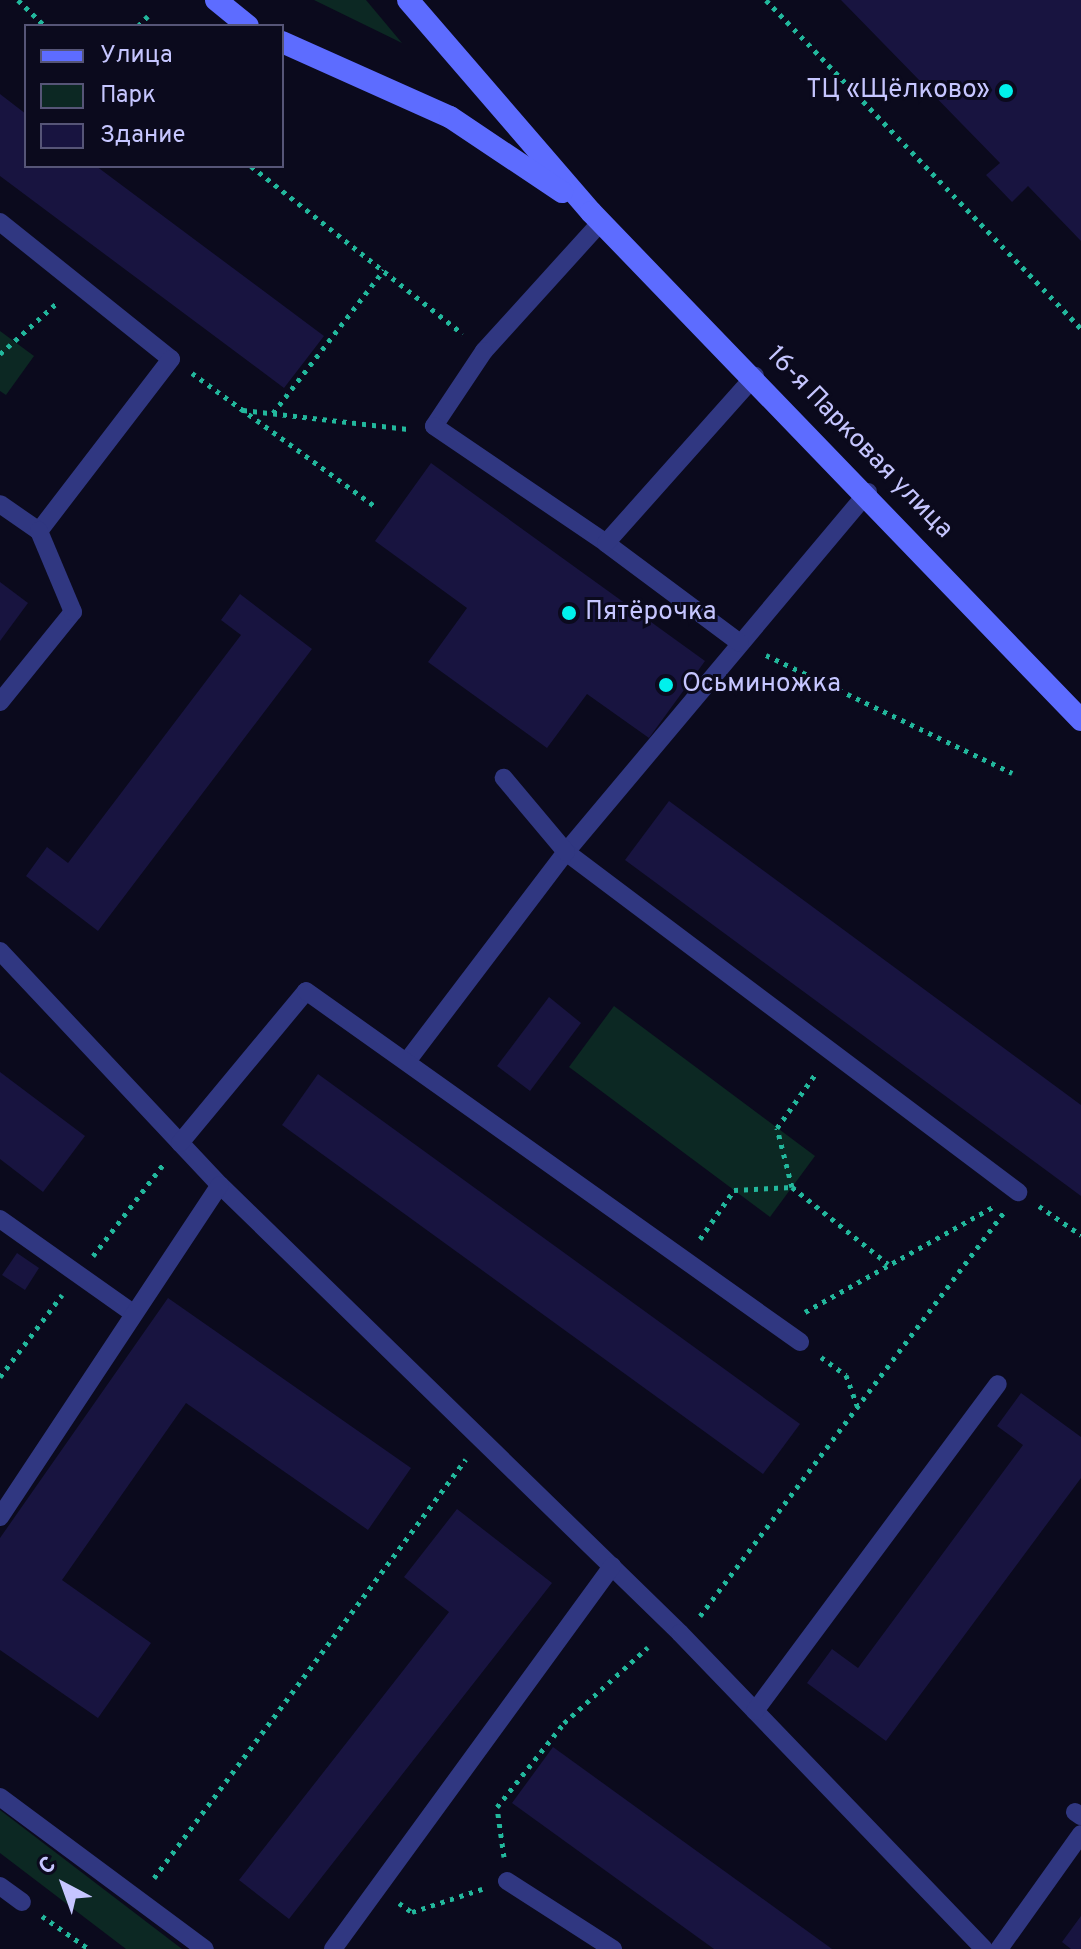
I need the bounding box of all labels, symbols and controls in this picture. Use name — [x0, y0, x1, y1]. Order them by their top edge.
legend — [24, 24, 284, 168]
text: Улица — [100, 41, 173, 71]
place label: ТЦ «Щёлково» — [806, 75, 990, 107]
text: Парк — [100, 81, 156, 111]
marker: ТЦ «Щёлково» — [997, 82, 1015, 100]
text: Здание — [100, 121, 186, 151]
street label: 16-я Парковая улица — [759, 340, 959, 546]
place label: Пятёрочка — [585, 597, 717, 629]
marker: Пятёрочка — [560, 604, 578, 622]
place label: Осьминожка — [682, 669, 841, 701]
marker: Осьминожка — [657, 676, 675, 694]
north arrow — [24, 1845, 104, 1925]
text: С — [34, 1852, 62, 1881]

